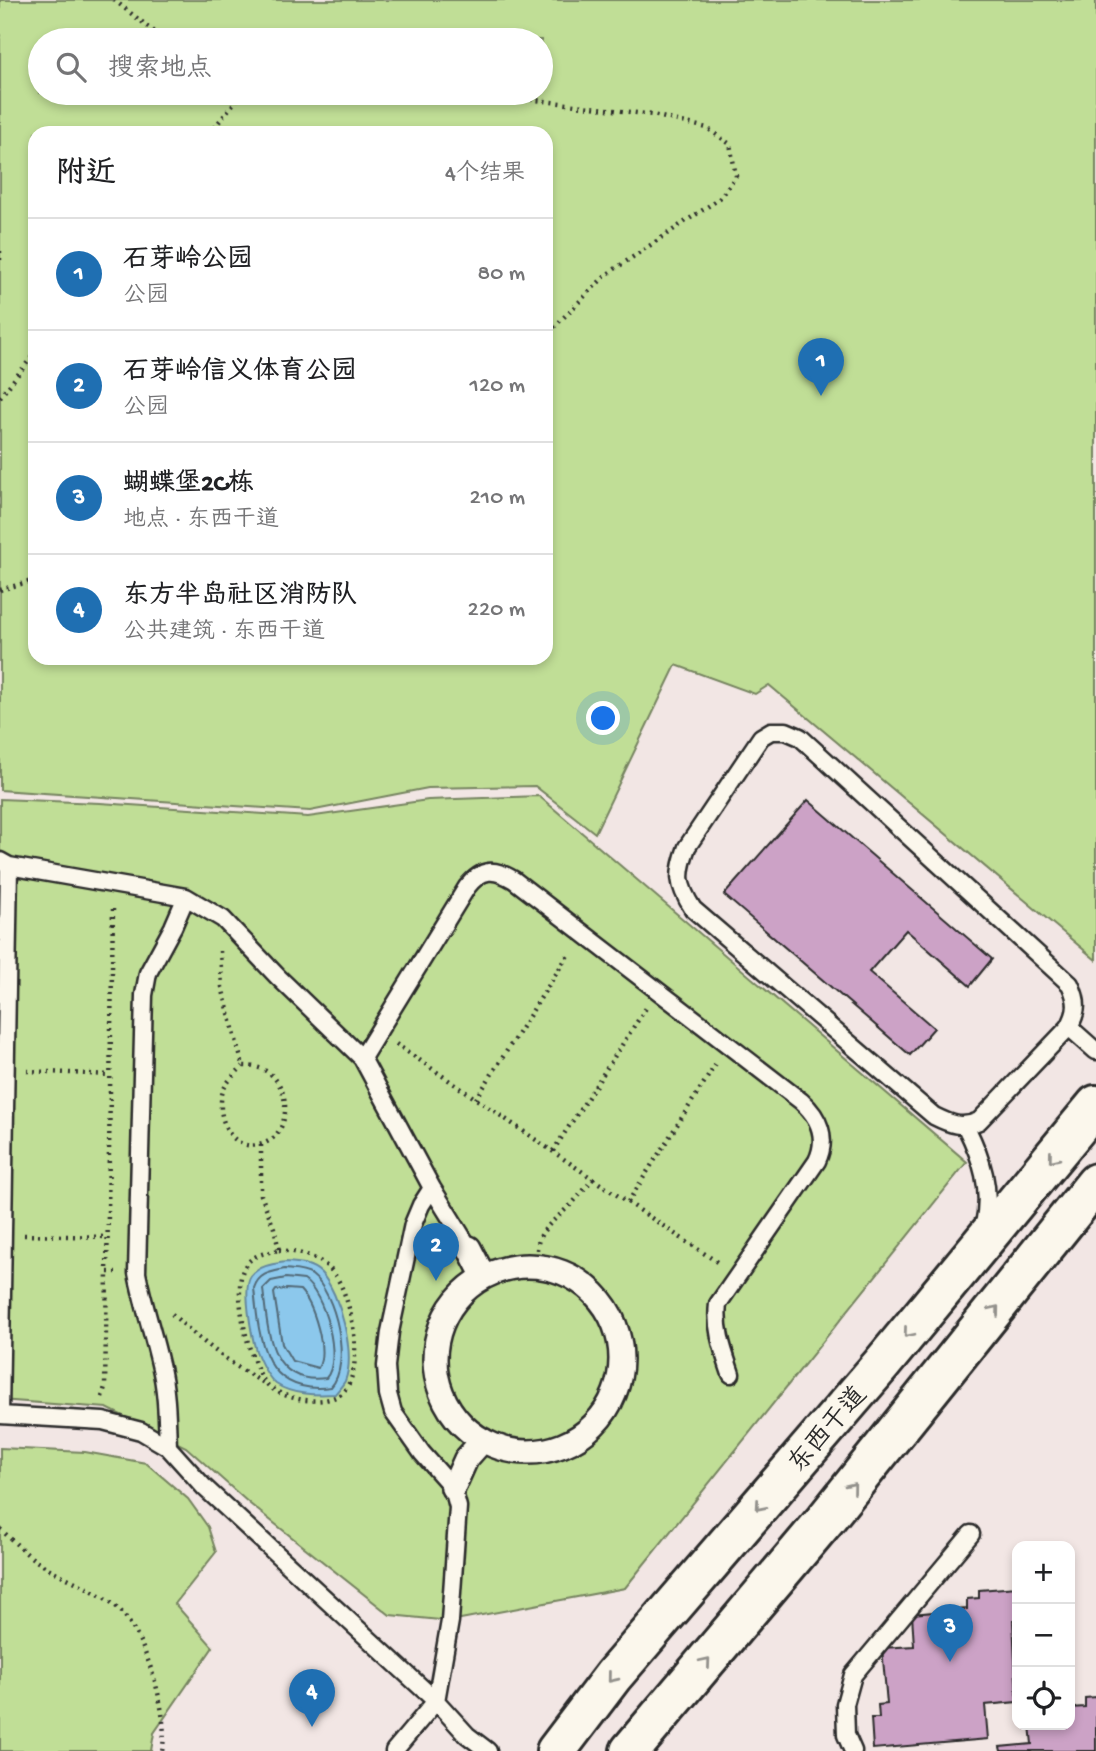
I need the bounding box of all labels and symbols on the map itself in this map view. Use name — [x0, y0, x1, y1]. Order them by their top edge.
pin: 1 — [798, 338, 844, 396]
your location — [586, 701, 620, 735]
one-way arrow — [1049, 1149, 1061, 1162]
pin: 2 — [413, 1223, 459, 1281]
one-way arrow — [987, 1306, 1000, 1318]
one-way arrow — [904, 1325, 916, 1338]
street label: 东西干道 — [782, 1380, 875, 1480]
one-way arrow — [844, 1483, 856, 1496]
one-way arrow — [756, 1497, 768, 1510]
pin: 3 — [927, 1604, 973, 1662]
one-way arrow — [698, 1657, 710, 1670]
pin: 4 — [289, 1669, 335, 1727]
one-way arrow — [607, 1671, 620, 1683]

